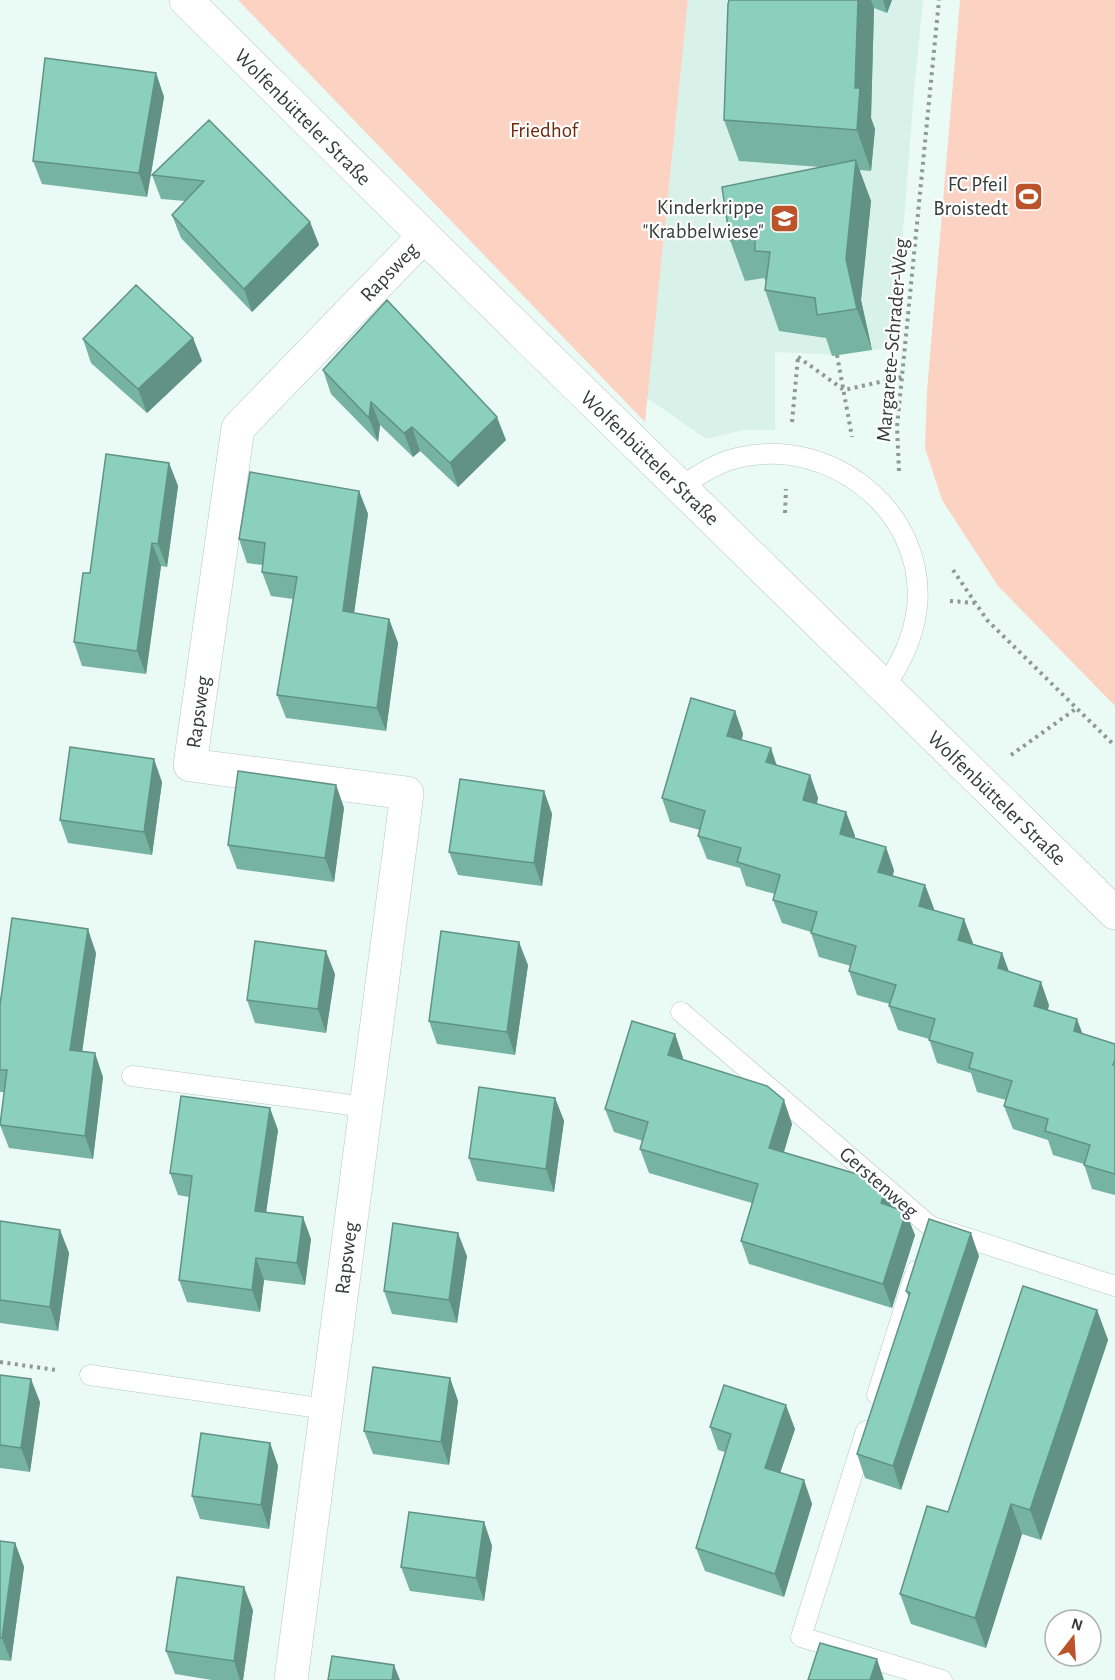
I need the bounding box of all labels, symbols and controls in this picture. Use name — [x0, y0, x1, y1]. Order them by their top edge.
street label: Wolfenbütteler Straße — [230, 45, 375, 190]
park label: Friedhof — [510, 120, 580, 141]
place label: FC Pfeil Broistedt — [933, 174, 1008, 219]
sports icon: FC Pfeil Broistedt — [1013, 180, 1045, 212]
place label: Kinderkrippe "Krabbelwiese" — [642, 197, 764, 242]
school or university icon: Kinderkrippe "Krabbelwiese" — [769, 203, 801, 235]
street label: Margarete-Schrader-Weg — [873, 237, 912, 443]
street label: Rapsweg — [356, 238, 423, 306]
street label: Wolfenbütteler Straße — [576, 387, 723, 530]
street label: Rapsweg — [183, 674, 214, 750]
street label: Wolfenbütteler Straße — [923, 727, 1070, 870]
street label: Gerstenweg — [835, 1143, 923, 1222]
street label: Rapsweg — [332, 1220, 361, 1296]
north arrow — [1043, 1608, 1103, 1668]
text: N — [1069, 1615, 1085, 1634]

